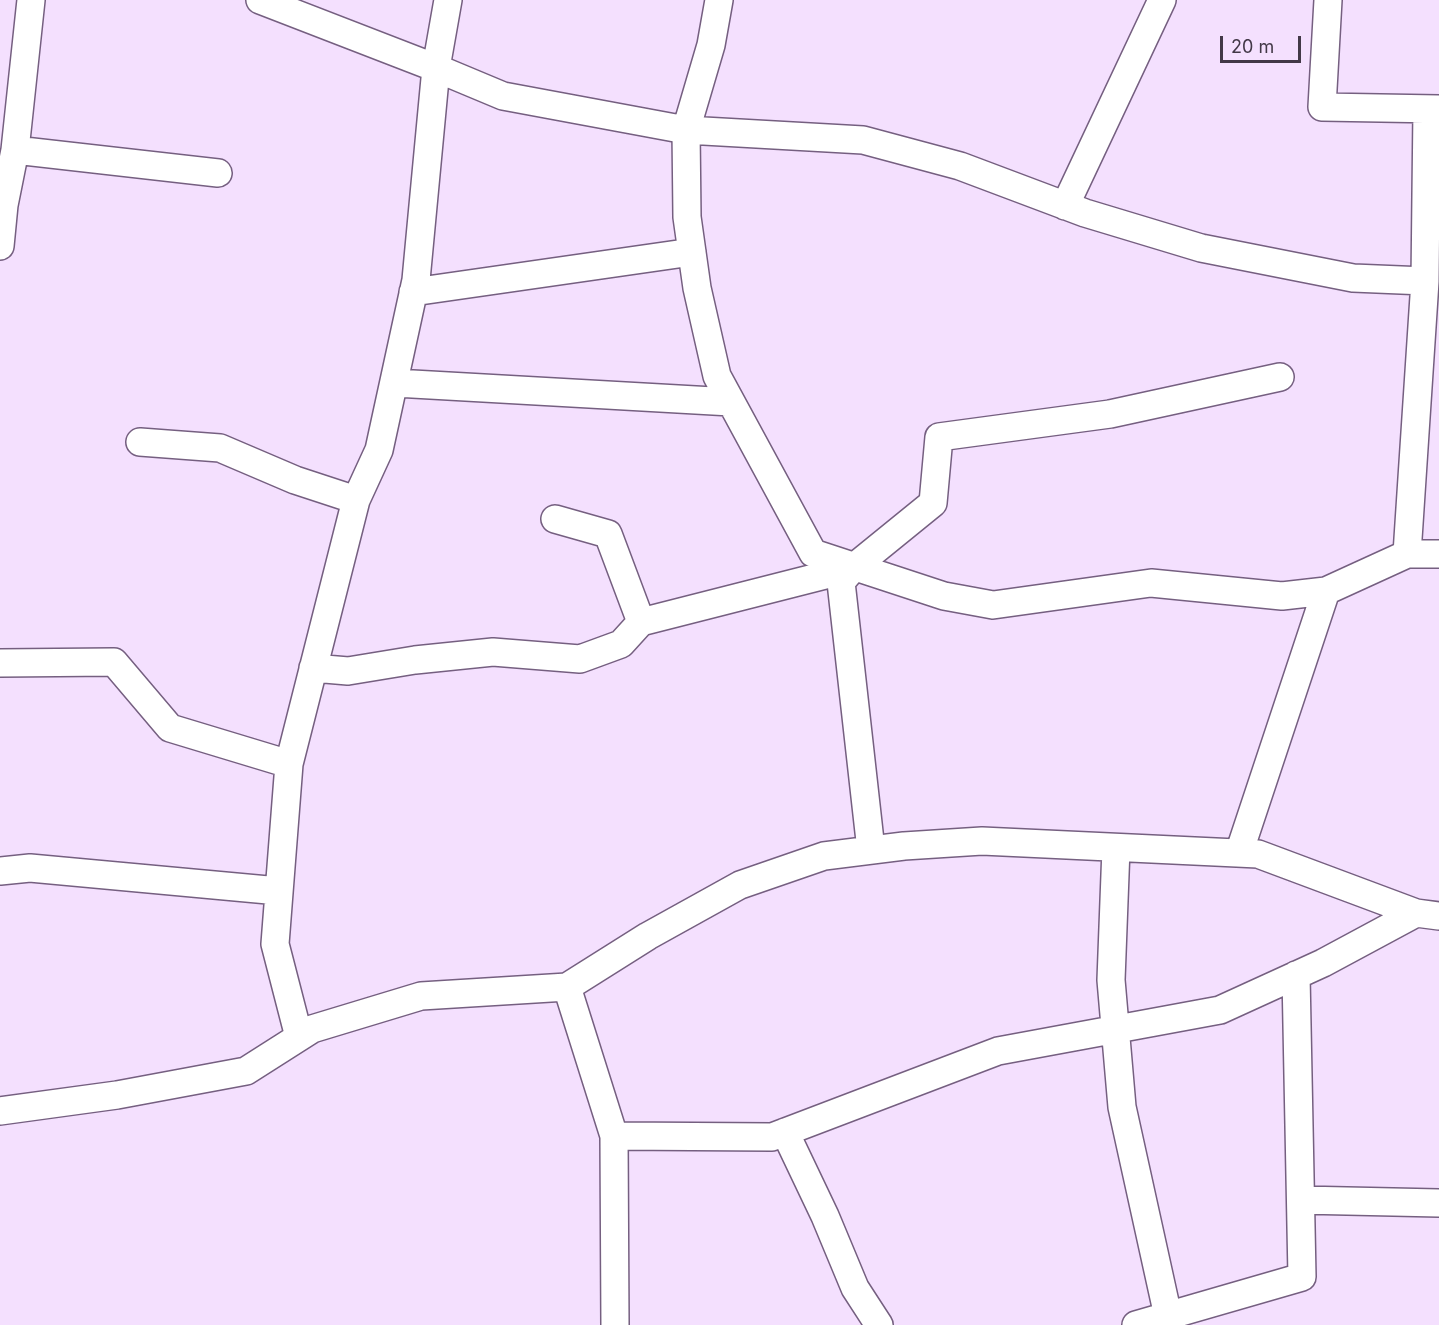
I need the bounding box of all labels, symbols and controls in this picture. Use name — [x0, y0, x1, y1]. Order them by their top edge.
scale bar — [1223, 24, 1304, 62]
text: 20 m — [1231, 36, 1274, 57]

